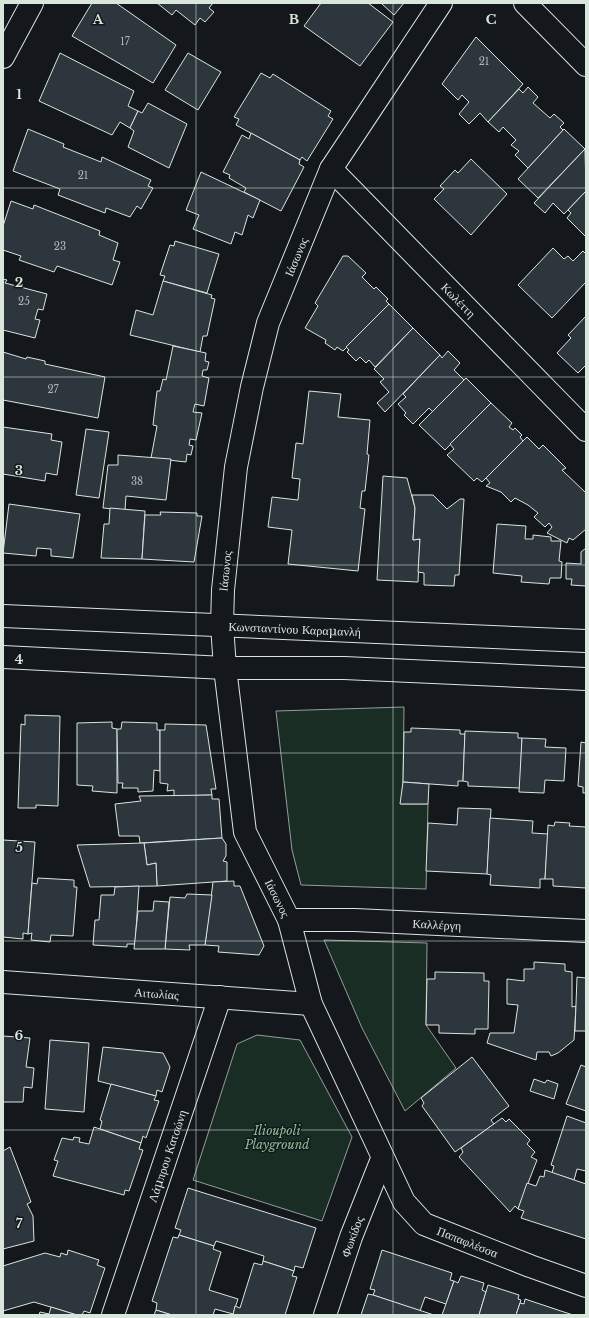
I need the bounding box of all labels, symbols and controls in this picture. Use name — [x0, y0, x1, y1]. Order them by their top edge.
text: A — [92, 11, 104, 28]
text: B — [289, 11, 299, 28]
text: C — [486, 11, 497, 28]
house number: 17 — [120, 35, 131, 48]
house number: 21 — [479, 55, 489, 68]
text: 1 — [16, 86, 22, 103]
house number: 21 — [78, 169, 88, 182]
street label: Ιάσωνος — [281, 235, 311, 279]
house number: 23 — [54, 240, 66, 253]
text: 2 — [15, 274, 23, 291]
street label: Κωλέττη — [439, 279, 479, 320]
house number: 25 — [18, 295, 30, 308]
house number: 27 — [47, 383, 60, 396]
text: 3 — [15, 462, 23, 479]
house number: 38 — [131, 475, 143, 488]
street label: Ιάσωνος — [215, 550, 235, 592]
street label: Κωνσταντίνου Καραμανλή — [228, 618, 361, 639]
text: 4 — [15, 651, 24, 668]
text: 5 — [15, 839, 23, 856]
street label: Ιάσωνος — [262, 876, 294, 920]
street label: Καλλέργη — [412, 915, 462, 933]
street label: Αιτωλίας — [134, 984, 180, 1002]
text: 6 — [15, 1027, 24, 1044]
street label: Λάμπρου Κατσώνη — [144, 1108, 189, 1204]
park label: Ilioupoli Playground — [244, 1123, 310, 1152]
street label: Φωκίδος — [337, 1214, 366, 1259]
text: 7 — [16, 1215, 23, 1232]
street label: Παπαφλέσσα — [435, 1223, 501, 1260]

